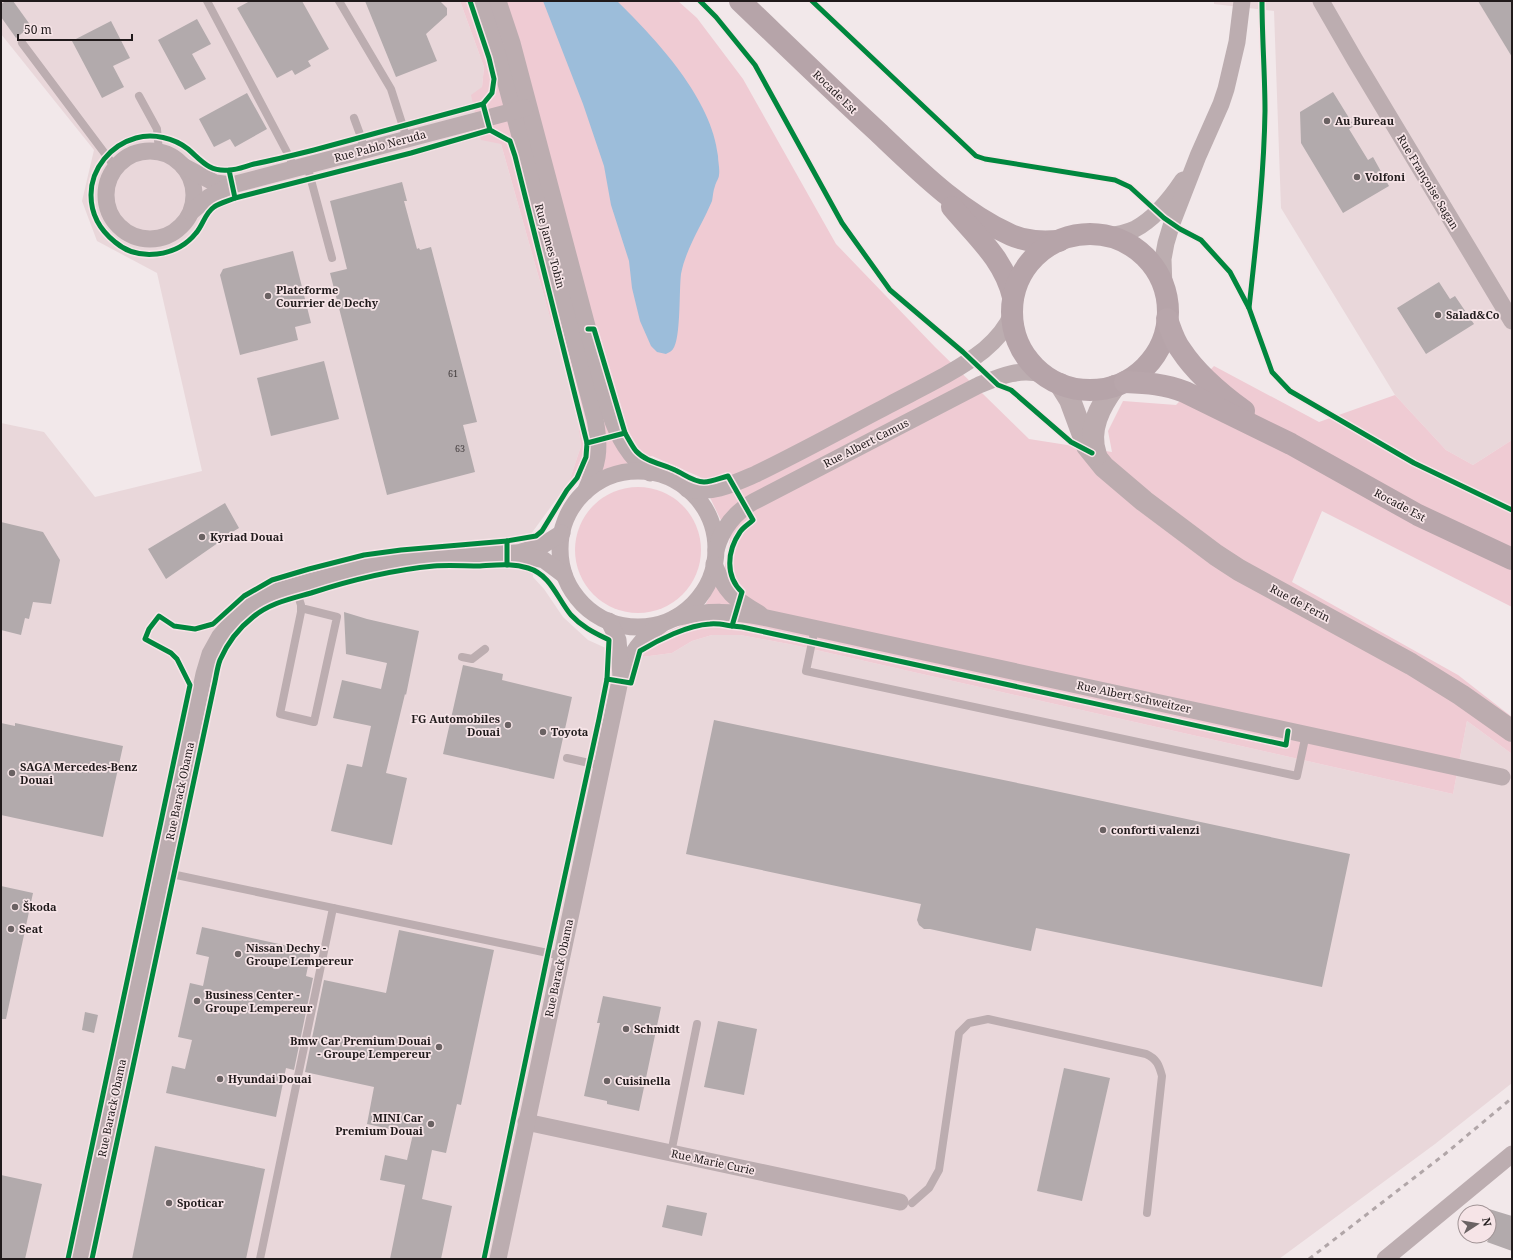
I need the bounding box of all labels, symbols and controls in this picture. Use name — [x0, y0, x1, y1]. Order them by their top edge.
scale bar — [18, 16, 132, 42]
text: 50 m — [24, 21, 52, 38]
street label: Rocade Est — [810, 67, 861, 117]
place label: Au Bureau — [1335, 113, 1395, 128]
marker: Au Bureau — [1322, 116, 1332, 126]
street label: Rue Pablo Neruda — [332, 126, 427, 165]
street label: Rue Françoise Sagan — [1394, 132, 1463, 232]
place label: Volfoni — [1365, 169, 1405, 184]
marker: Volfoni — [1352, 172, 1362, 182]
street label: Rue James Tobin — [532, 202, 569, 290]
place label: Plateforme Courrier de Dechy — [276, 282, 379, 310]
marker: Plateforme Courrier de Dechy — [263, 291, 273, 301]
place label: Salad&Co — [1446, 307, 1500, 322]
marker: Salad&Co — [1433, 310, 1443, 320]
house number: 61 — [448, 367, 458, 380]
street label: Rue Albert Camus — [821, 415, 911, 471]
house number: 63 — [455, 442, 465, 455]
street label: Rocade Est — [1372, 485, 1429, 524]
place label: Kyriad Douai — [210, 529, 283, 544]
marker: Kyriad Douai — [197, 532, 207, 542]
street label: Rue de Ferin — [1267, 580, 1333, 625]
street label: Rue Albert Schweitzer — [1076, 677, 1193, 716]
place label: FG Automobiles Douai — [411, 711, 500, 739]
marker: FG Automobiles Douai — [503, 720, 513, 730]
place label: Toyota — [551, 724, 589, 739]
marker: Toyota — [538, 727, 548, 737]
street label: Rue Barack Obama — [162, 740, 197, 841]
place label: SAGA Mercedes-Benz Douai — [20, 759, 138, 787]
marker: SAGA Mercedes-Benz Douai — [7, 768, 17, 778]
place label: conforti valenzi — [1111, 822, 1200, 837]
marker: conforti valenzi — [1098, 825, 1108, 835]
place label: Škoda — [23, 899, 57, 914]
marker: Škoda — [10, 902, 20, 912]
street label: Rue Barack Obama — [541, 917, 576, 1018]
place label: Seat — [19, 921, 43, 936]
marker: Seat — [6, 924, 16, 934]
place label: Nissan Dechy - Groupe Lempereur — [246, 940, 354, 968]
marker: Nissan Dechy - Groupe Lempereur — [233, 949, 243, 959]
place label: Business Center - Groupe Lempereur — [205, 987, 313, 1015]
marker: Business Center - Groupe Lempereur — [192, 996, 202, 1006]
place label: Schmidt — [634, 1021, 680, 1036]
marker: Schmidt — [621, 1024, 631, 1034]
place label: Bmw Car Premium Douai - Groupe Lempereur — [290, 1033, 431, 1061]
marker: Bmw Car Premium Douai - Groupe Lempereur — [434, 1042, 444, 1052]
street label: Rue Barack Obama — [94, 1057, 129, 1158]
place label: Hyundai Douai — [228, 1071, 312, 1086]
place label: Cuisinella — [615, 1073, 671, 1088]
marker: Hyundai Douai — [215, 1074, 225, 1084]
marker: Cuisinella — [602, 1076, 612, 1086]
place label: MINI Car Premium Douai — [335, 1110, 423, 1138]
marker: MINI Car Premium Douai — [426, 1119, 436, 1129]
street label: Rue Marie Curie — [670, 1145, 756, 1178]
place label: Spoticar — [177, 1195, 224, 1210]
marker: Spoticar — [164, 1198, 174, 1208]
north arrow — [1457, 1204, 1497, 1244]
text: N — [1479, 1216, 1496, 1228]

